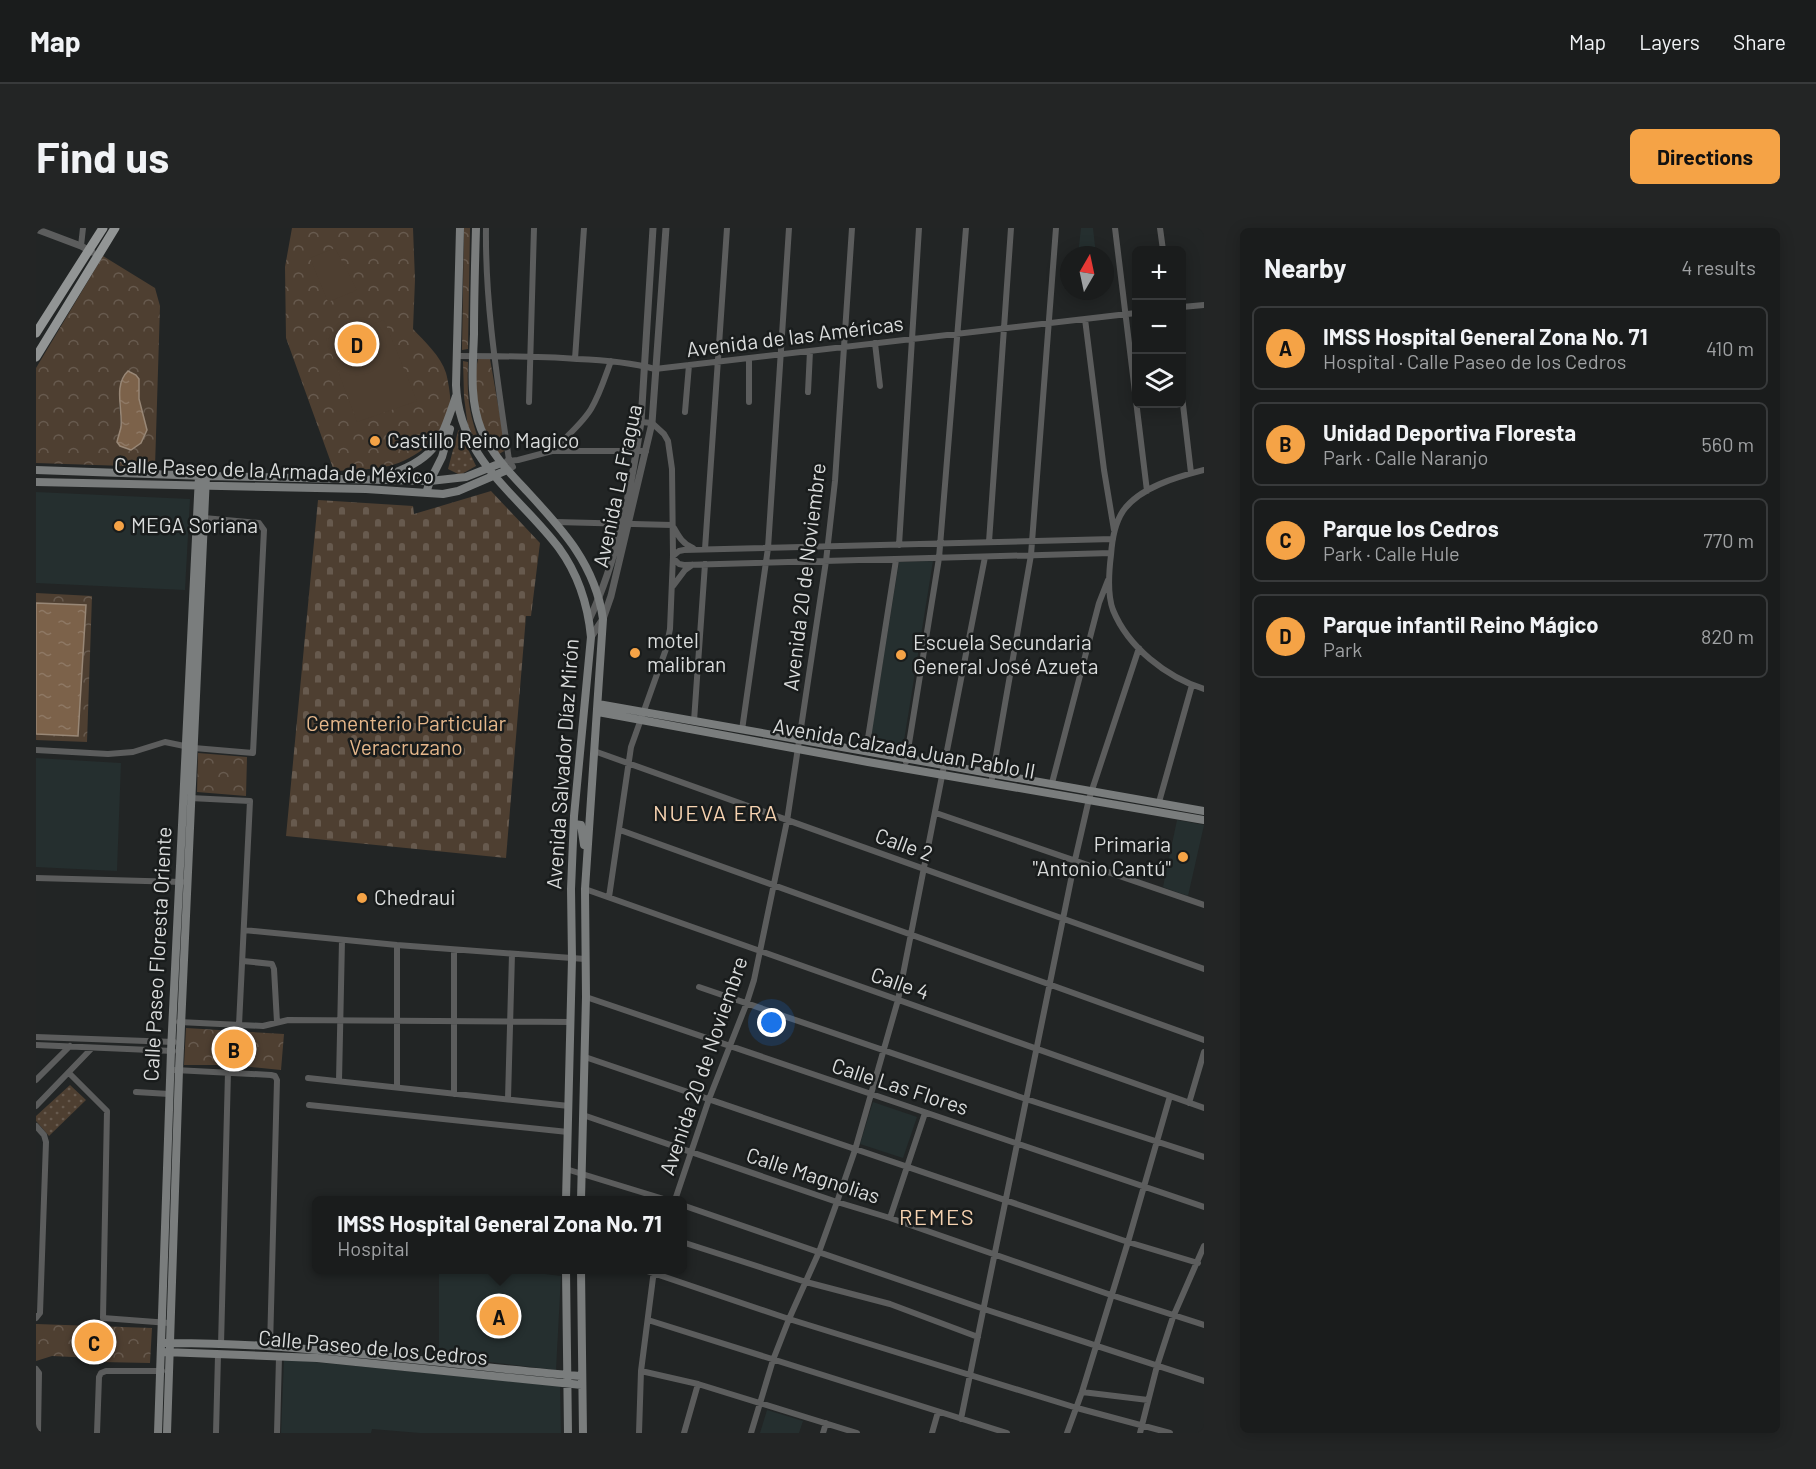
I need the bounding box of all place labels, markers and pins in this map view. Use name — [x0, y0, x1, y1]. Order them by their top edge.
pin: D — [338, 322, 376, 366]
place label: Castillo Reino Magico — [387, 427, 580, 452]
marker: Castillo Reino Magico — [368, 434, 382, 448]
place label: MEGA Soriana — [131, 512, 258, 537]
marker: MEGA Soriana — [112, 519, 126, 533]
place label: motel malibran — [647, 627, 726, 676]
place label: Escuela Secundaria General José Azueta — [913, 629, 1099, 678]
marker: motel malibran — [628, 646, 642, 660]
marker: Escuela Secundaria General José Azueta — [894, 648, 908, 662]
place label: Primaria "Antonio Cantú" — [1032, 831, 1171, 880]
marker: Primaria "Antonio Cantú" — [1176, 850, 1190, 864]
place label: Chedraui — [374, 884, 456, 909]
marker: Chedraui — [355, 891, 369, 905]
pin: B — [214, 1026, 254, 1072]
pin: A — [480, 1294, 518, 1338]
pin: C — [74, 1320, 114, 1364]

